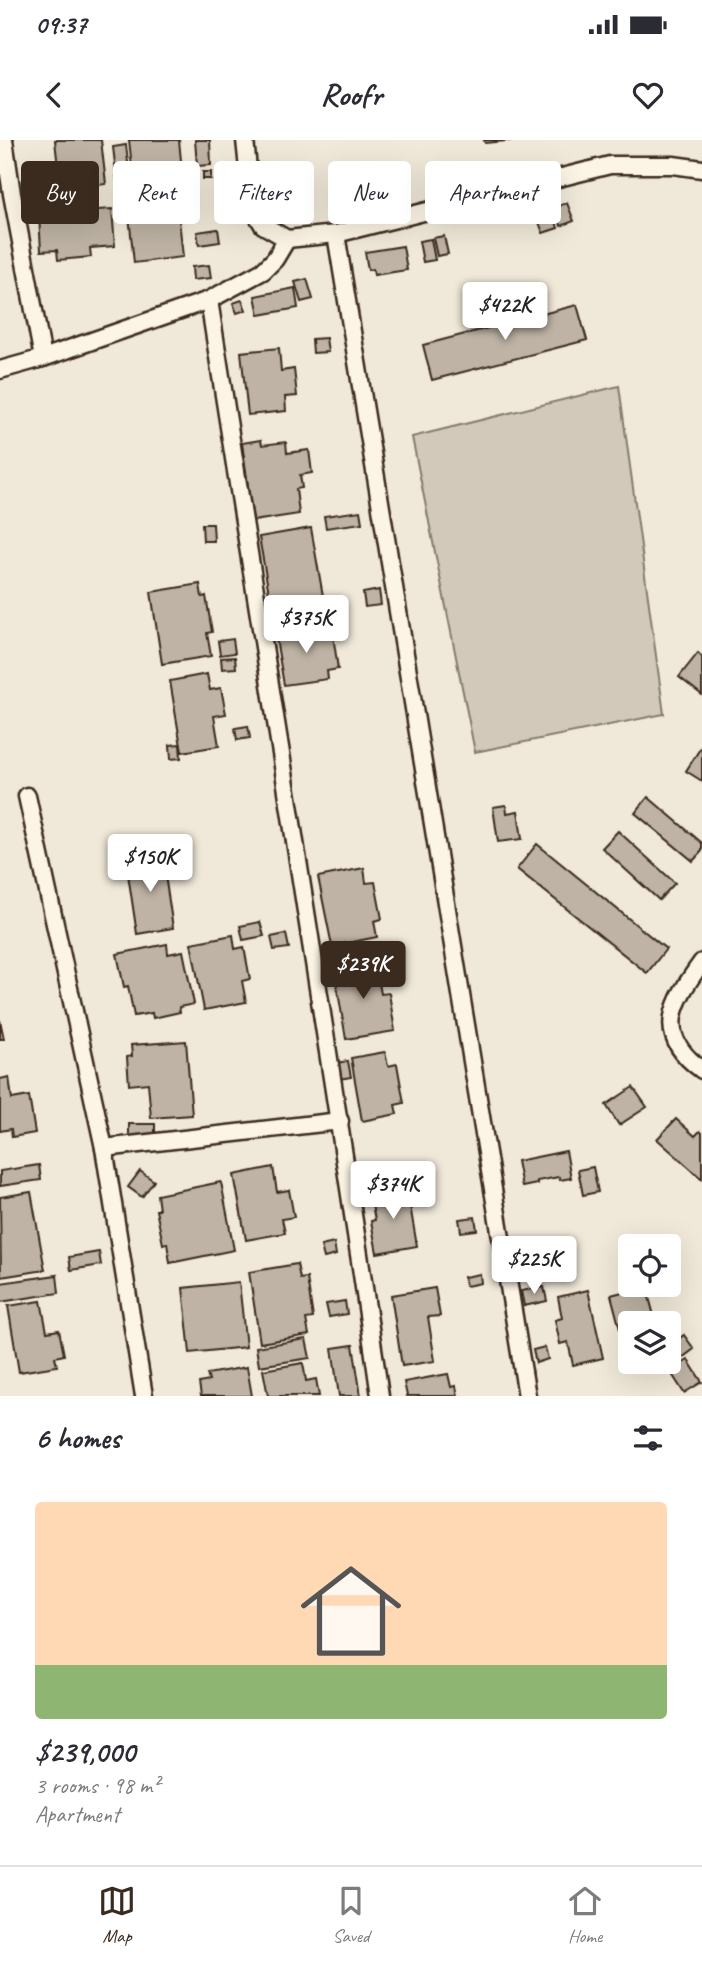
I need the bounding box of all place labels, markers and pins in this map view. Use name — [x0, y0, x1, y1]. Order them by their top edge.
pin: $422K — [456, 282, 554, 342]
pin: $375K — [257, 596, 355, 655]
pin: $150K — [101, 834, 199, 894]
pin: $239K — [314, 942, 412, 1001]
pin: $374K — [344, 1161, 442, 1221]
pin: $225K — [485, 1236, 583, 1296]

